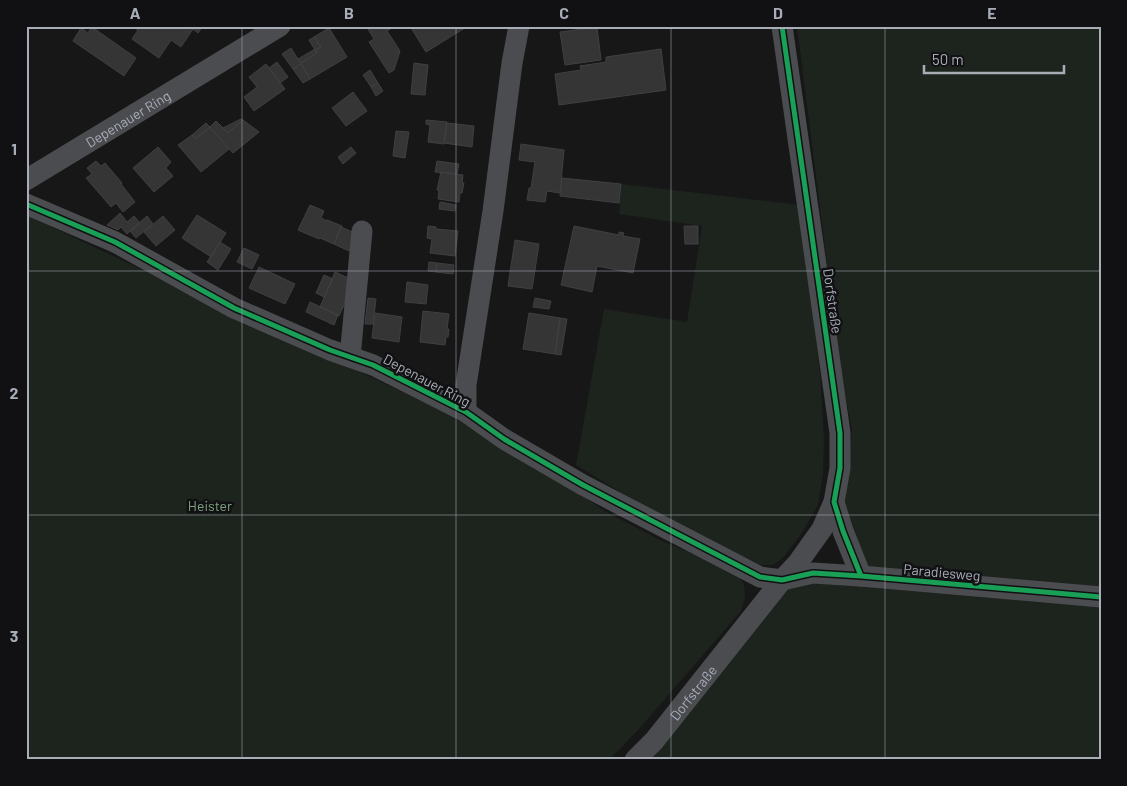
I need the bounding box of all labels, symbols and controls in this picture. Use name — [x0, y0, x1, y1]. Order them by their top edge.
text: A — [130, 3, 141, 22]
text: B — [344, 3, 354, 22]
text: C — [559, 3, 569, 22]
text: D — [773, 3, 783, 22]
text: E — [987, 3, 997, 22]
scale bar — [924, 42, 1064, 74]
text: 50 m — [932, 50, 964, 68]
street label: Depenauer Ring — [82, 86, 173, 150]
text: 1 — [11, 139, 17, 158]
street label: Dorfstraße — [820, 267, 846, 335]
street label: Depenauer Ring — [381, 350, 473, 410]
text: 2 — [10, 383, 19, 402]
park label: Heister — [188, 497, 232, 514]
street label: Paradiesweg — [903, 560, 981, 584]
text: 3 — [10, 626, 18, 645]
street label: Dorfstraße — [666, 661, 720, 723]

